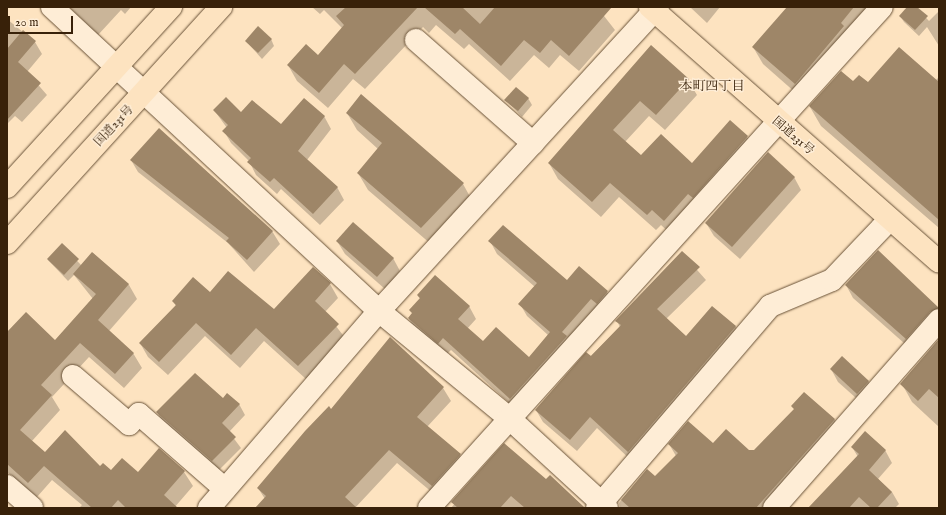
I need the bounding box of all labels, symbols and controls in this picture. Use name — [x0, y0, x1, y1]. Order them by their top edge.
scale bar — [10, 8, 75, 34]
text: 20 m — [15, 15, 38, 30]
district label: 本町四丁目 — [680, 79, 744, 95]
street label: 国道231号 — [91, 103, 137, 149]
street label: 国道231号 — [769, 114, 817, 158]

